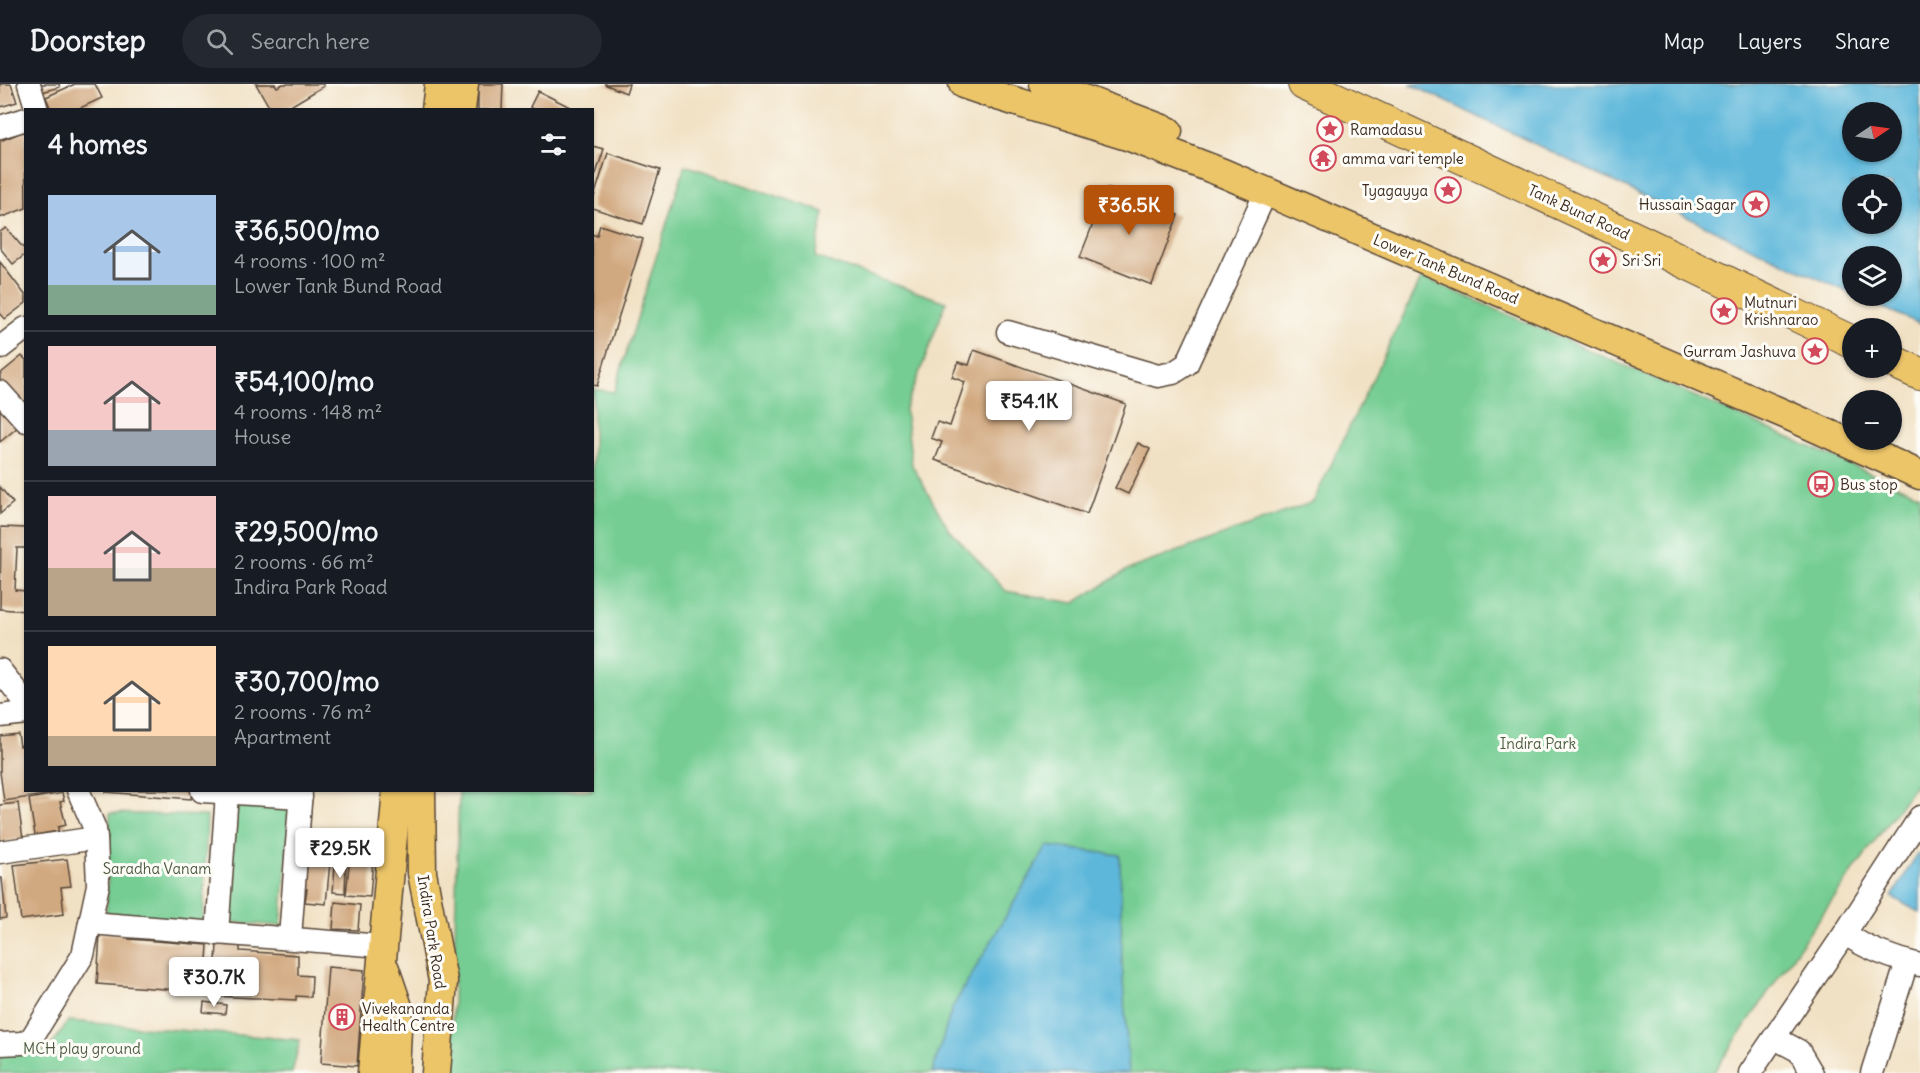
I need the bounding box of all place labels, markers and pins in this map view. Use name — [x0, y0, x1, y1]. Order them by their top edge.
place icon: Ramadasu — [1315, 114, 1345, 144]
place label: Ramadasu — [1350, 120, 1423, 139]
temple icon: amma vari temple — [1308, 143, 1338, 173]
place label: amma vari temple — [1342, 149, 1464, 168]
place icon: Tyagayya — [1433, 175, 1463, 205]
place label: Tyagayya — [1362, 181, 1428, 200]
pin: ₹36.5K — [1080, 185, 1178, 236]
place icon: Hussain Sagar — [1741, 189, 1771, 219]
place label: Hussain Sagar — [1639, 195, 1736, 214]
place icon: Sri Sri — [1588, 245, 1618, 275]
place label: Sri Sri — [1622, 251, 1661, 270]
place label: Mutnuri Krishnarao — [1744, 293, 1818, 329]
place icon: Mutnuri Krishnarao — [1709, 296, 1739, 326]
place icon: Gurram Jashuva — [1800, 336, 1830, 366]
place label: Gurram Jashuva — [1683, 342, 1796, 361]
pin: ₹54.1K — [980, 381, 1078, 432]
bus stop icon: Bus stop — [1806, 469, 1836, 499]
place label: Bus stop — [1840, 475, 1898, 494]
pin: ₹29.5K — [291, 828, 389, 879]
pin: ₹30.7K — [165, 957, 263, 1008]
place label: Vivekananda Health Centre — [362, 999, 455, 1035]
building icon: Vivekananda Health Centre — [327, 1002, 357, 1032]

